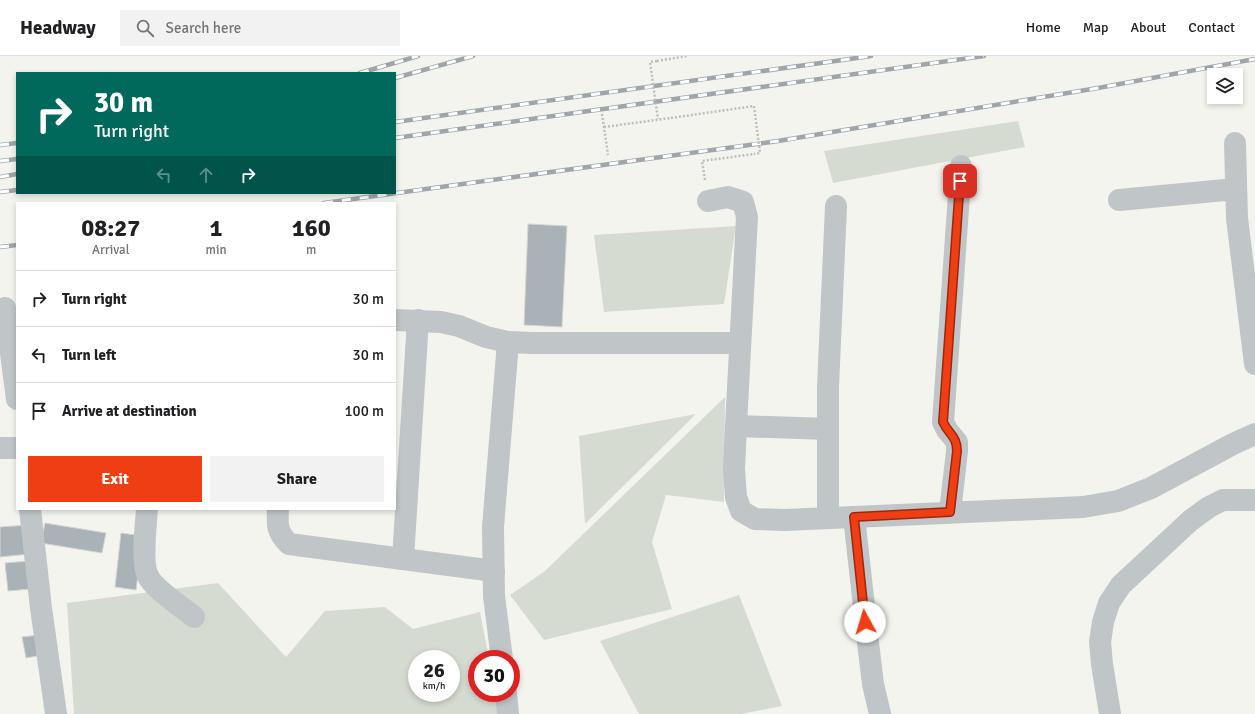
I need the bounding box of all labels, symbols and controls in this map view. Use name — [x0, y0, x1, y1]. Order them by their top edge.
search box — [120, 10, 400, 46]
text: Headway — [20, 16, 96, 40]
icon: search — [134, 17, 156, 39]
text: Search here — [166, 19, 241, 37]
text: Home — [1026, 19, 1061, 36]
text: Map — [1083, 19, 1108, 36]
text: About — [1130, 19, 1166, 36]
text: Contact — [1188, 19, 1235, 36]
map controls — [1207, 68, 1243, 104]
button: layers — [1207, 68, 1243, 104]
text: 30 m — [94, 86, 153, 120]
icon: right — [28, 88, 80, 140]
text: Turn right — [94, 120, 169, 142]
icon: left — [153, 164, 175, 186]
icon: ahead — [195, 164, 217, 186]
icon: right — [237, 164, 259, 186]
pin — [943, 164, 977, 198]
icon: arrive — [949, 170, 971, 192]
text: 08:27 — [81, 213, 140, 243]
text: 1 — [210, 213, 222, 243]
text: 160 — [292, 213, 331, 243]
text: Arrival — [92, 242, 129, 258]
text: min — [206, 242, 227, 258]
text: m — [306, 242, 316, 258]
icon: right — [28, 288, 50, 310]
text: Turn right — [62, 290, 127, 308]
text: 30 m — [353, 290, 384, 308]
icon: left — [28, 344, 50, 366]
text: Turn left — [62, 346, 116, 364]
text: 30 m — [353, 346, 384, 364]
icon: arrive — [28, 400, 50, 422]
text: Arrive at destination — [62, 402, 197, 420]
text: 100 m — [344, 402, 384, 420]
button: Exit — [28, 456, 202, 502]
button: Share — [210, 456, 384, 502]
position arrow — [844, 601, 886, 643]
speed limit sign: 30 — [468, 650, 520, 702]
text: 26 — [423, 658, 445, 683]
text: km/h — [423, 680, 445, 692]

